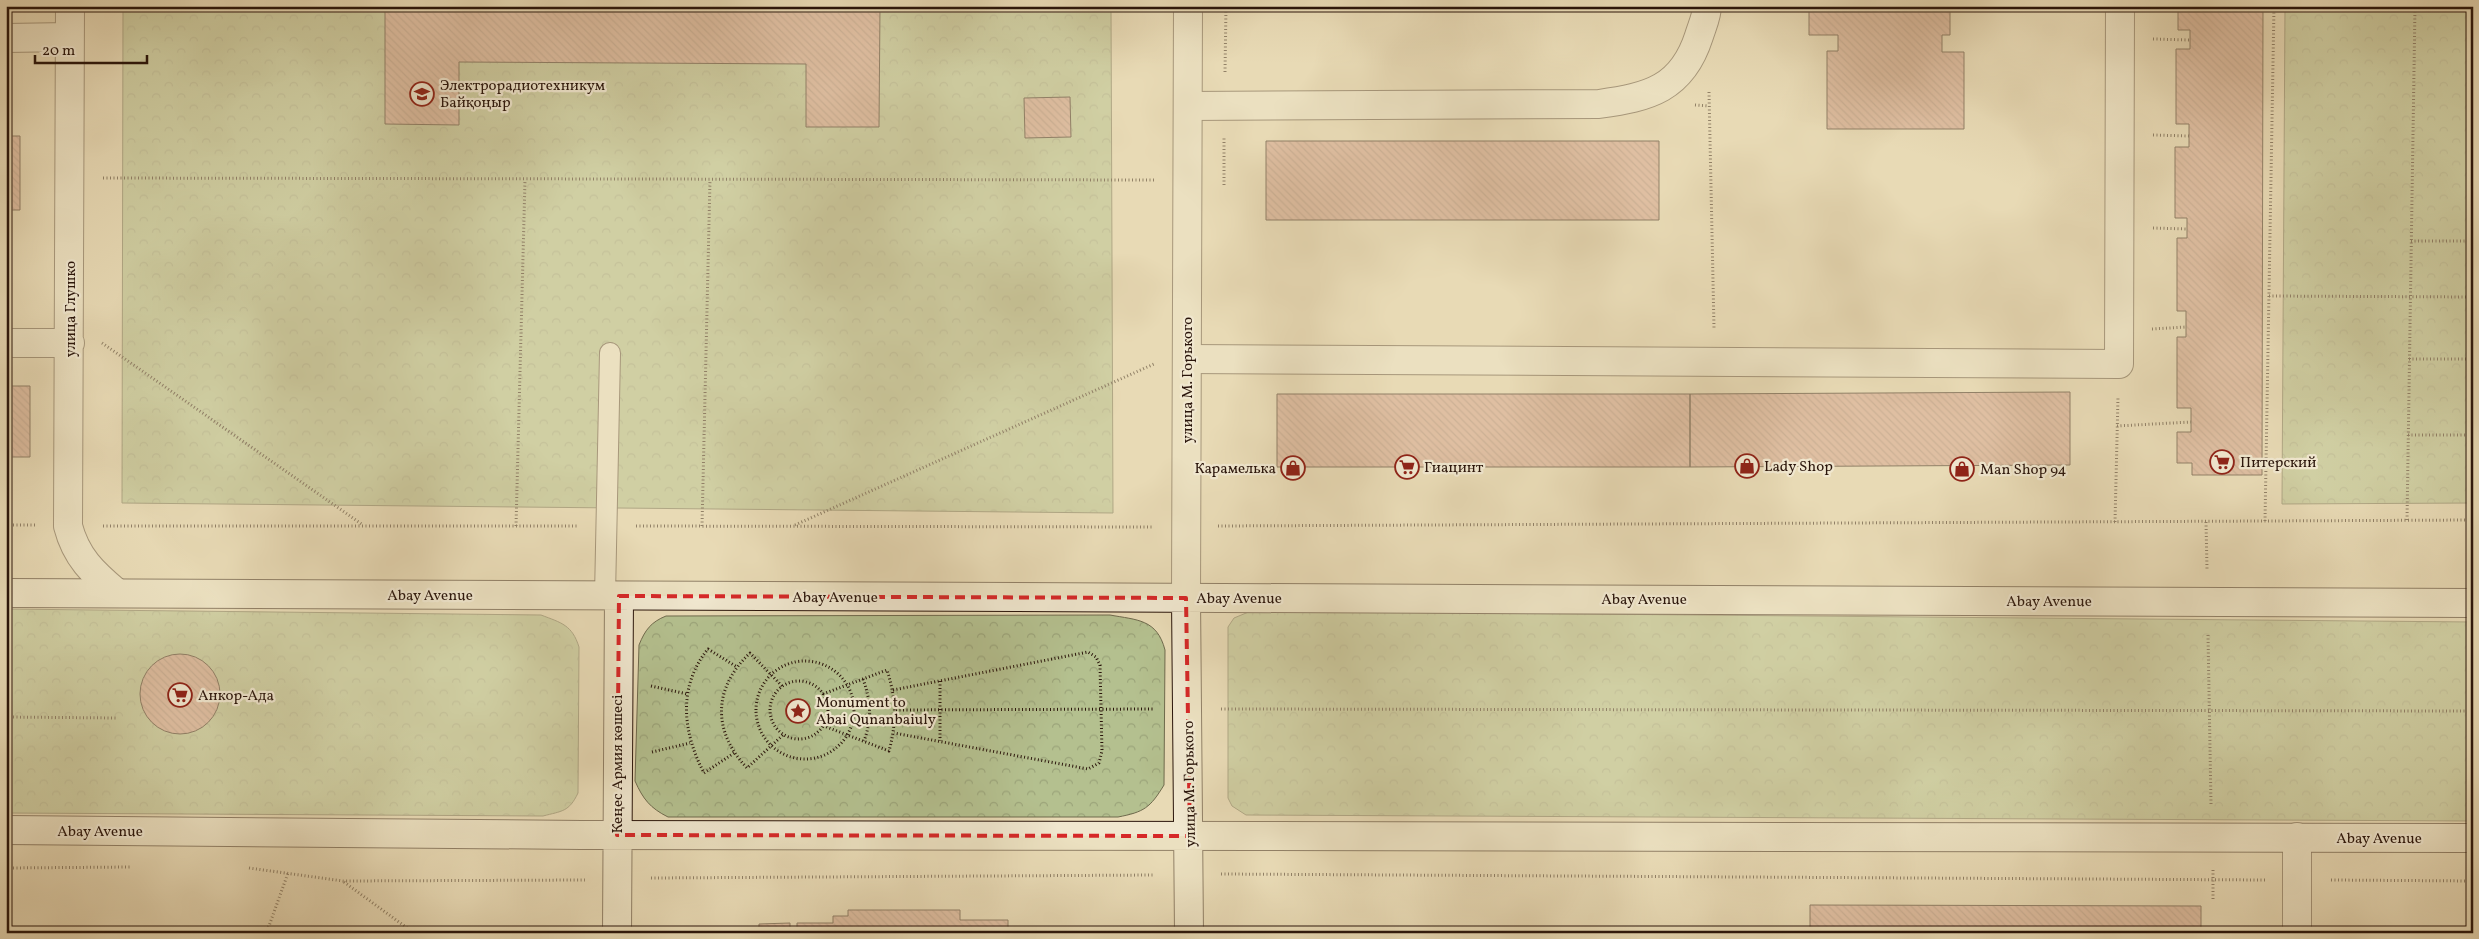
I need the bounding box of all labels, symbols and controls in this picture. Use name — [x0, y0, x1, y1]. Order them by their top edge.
scale bar — [35, 32, 148, 64]
text: 20 m — [42, 41, 75, 62]
place label: Электрорадиотехникум Байқоңыр — [440, 76, 605, 114]
school or university icon: Электрорадиотехникум Байқоңыр — [409, 81, 435, 107]
street label: улица Глушко — [61, 261, 82, 357]
street label: улица М. Горького — [1178, 317, 1199, 443]
supermarket icon: Питерский — [2209, 449, 2235, 475]
shop icon: Lady Shop — [1734, 453, 1760, 479]
place label: Питерский — [2240, 453, 2316, 474]
supermarket icon: Гиацинт — [1394, 454, 1420, 480]
shop icon: Карамелька — [1280, 455, 1306, 481]
shop icon: Man Shop 94 — [1949, 456, 1975, 482]
place label: Lady Shop — [1764, 457, 1833, 478]
place label: Гиацинт — [1424, 458, 1484, 479]
place label: Карамелька — [1194, 459, 1276, 480]
place label: Man Shop 94 — [1980, 460, 2067, 481]
street label: Abay Avenue — [387, 586, 473, 607]
street label: Abay Avenue — [792, 588, 878, 609]
street label: Abay Avenue — [1196, 589, 1282, 610]
street label: Abay Avenue — [1601, 590, 1687, 611]
street label: Abay Avenue — [2006, 592, 2092, 613]
supermarket icon: Анкор-Ада — [167, 682, 193, 708]
place label: Анкор-Ада — [198, 686, 274, 707]
place label: Monument to Abai Qunanbaiuly — [816, 693, 936, 731]
street label: Кеңес Армия көшесі — [608, 695, 629, 833]
place icon: Monument to Abai Qunanbaiuly — [785, 698, 811, 724]
street label: улица М. Горького — [1179, 720, 1202, 847]
street label: Abay Avenue — [57, 822, 143, 843]
street label: Abay Avenue — [2336, 829, 2422, 850]

